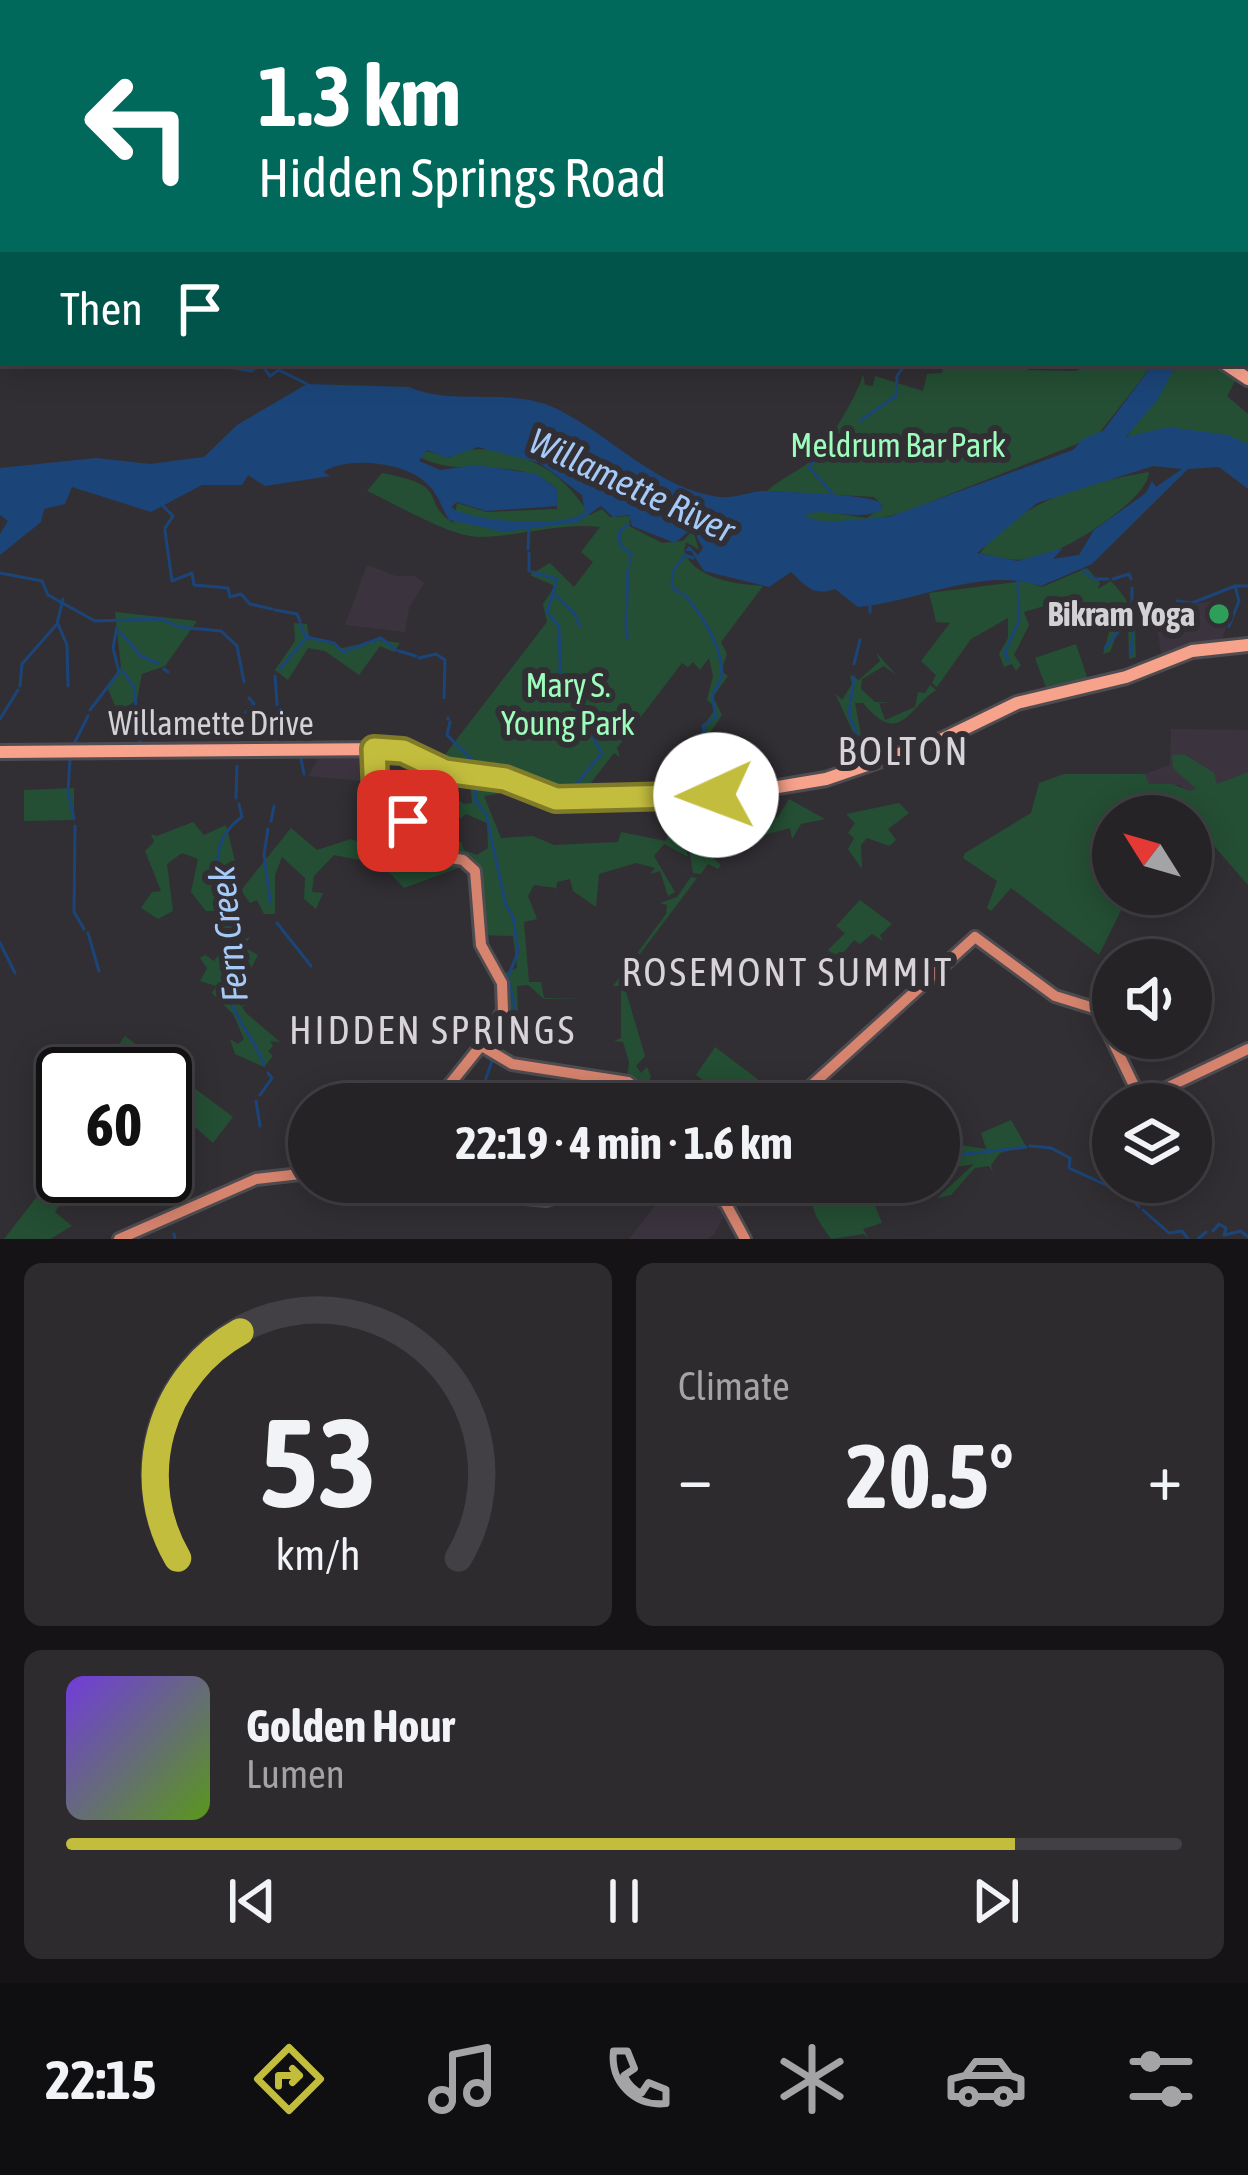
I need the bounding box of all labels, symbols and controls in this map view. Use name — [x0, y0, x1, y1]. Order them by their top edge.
icon: left — [60, 48, 216, 204]
text: 1.3 km — [258, 48, 461, 144]
text: Hidden Springs Road — [258, 147, 667, 208]
icon: arrive — [167, 276, 233, 342]
text: Then — [60, 283, 143, 335]
water label: Willamette River — [523, 419, 742, 551]
park label: Meldrum Bar Park — [790, 426, 1006, 464]
place label: Bikram Yoga — [1047, 595, 1195, 633]
marker: Bikram Yoga — [1206, 601, 1232, 627]
park label: Mary S. Young Park — [501, 666, 635, 742]
street label: Willamette Drive — [108, 704, 314, 742]
district label: BOLTON — [838, 729, 970, 773]
position arrow — [653, 732, 779, 858]
pin — [357, 770, 459, 872]
icon: arrive — [375, 788, 441, 854]
north arrow — [1092, 795, 1212, 915]
map controls — [1092, 795, 1212, 1203]
water label: Fern Creek — [200, 863, 256, 1004]
button: sound — [1092, 939, 1212, 1059]
district label: ROSEMONT SUMMIT — [622, 950, 954, 994]
district label: HIDDEN SPRINGS — [289, 1008, 577, 1052]
speed limit sign: 60 — [36, 1047, 192, 1203]
button: layers — [1092, 1083, 1212, 1203]
text: 22:19 · 4 min · 1.6 km — [455, 1117, 793, 1169]
text: Climate — [678, 1364, 790, 1408]
text: 53 — [259, 1390, 377, 1533]
text: 20.5° — [846, 1424, 1014, 1527]
text: − — [678, 1438, 712, 1514]
text: + — [1148, 1438, 1182, 1514]
text: km/h — [275, 1529, 361, 1578]
text: Golden Hour — [246, 1700, 455, 1752]
text: Lumen — [246, 1752, 345, 1796]
icon: previous — [219, 1868, 285, 1934]
icon: pause — [591, 1868, 657, 1934]
icon: next — [963, 1868, 1029, 1934]
icon: directions — [247, 2037, 331, 2121]
icon: music — [421, 2037, 505, 2121]
icon: phone — [596, 2037, 680, 2121]
icon: climate — [770, 2037, 854, 2121]
icon: car — [944, 2037, 1028, 2121]
icon: filters — [1119, 2037, 1203, 2121]
text: 22:15 — [45, 2049, 156, 2110]

